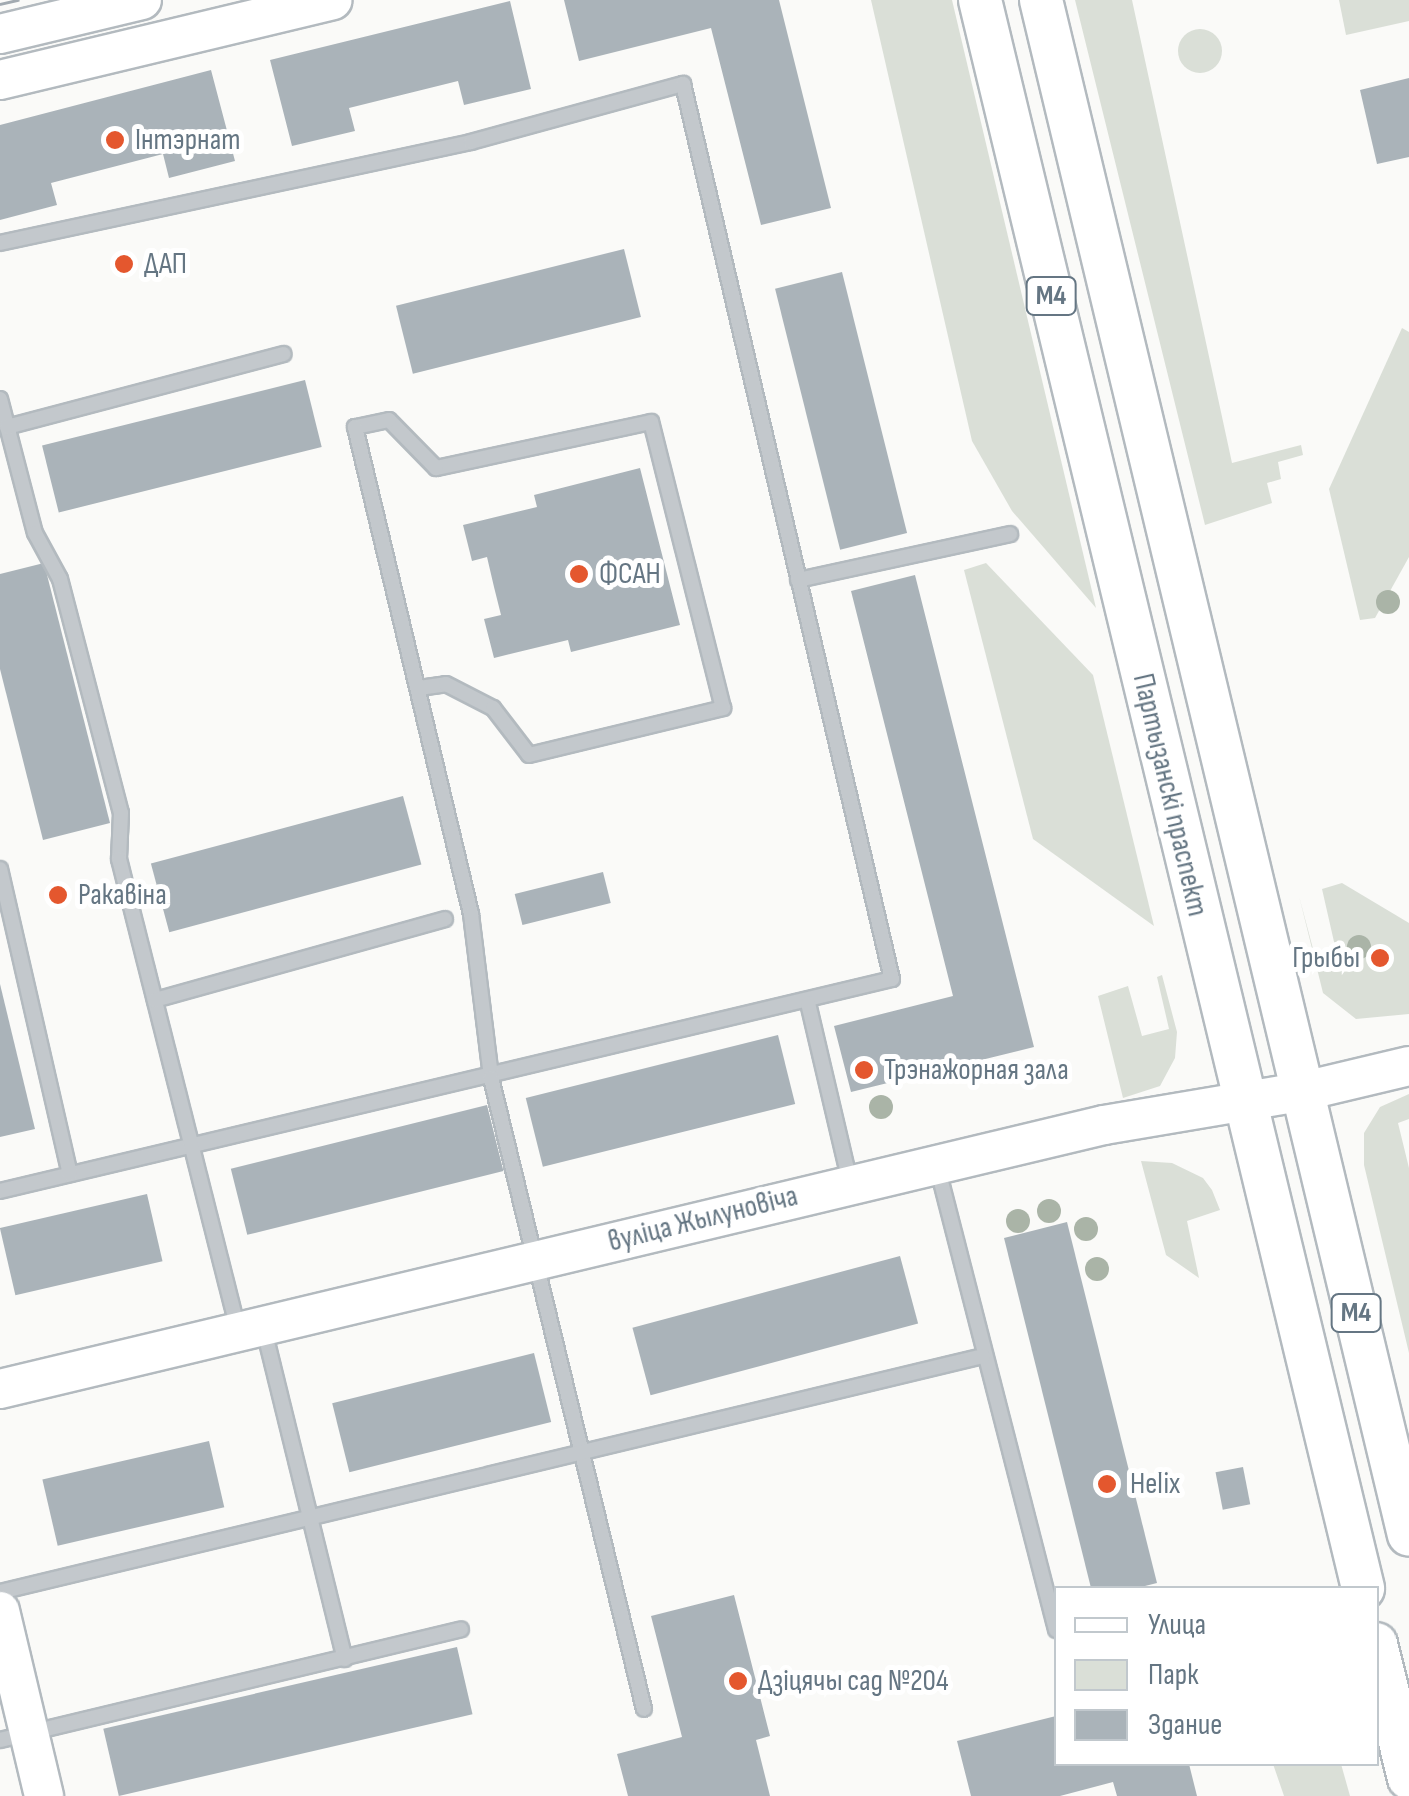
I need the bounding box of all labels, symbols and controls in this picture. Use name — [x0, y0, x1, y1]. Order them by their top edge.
place label: Інтэрнат — [135, 122, 240, 158]
marker: Інтэрнат — [104, 129, 126, 151]
place label: ДАП — [144, 246, 187, 282]
marker: ДАП — [113, 253, 135, 275]
road number: М4 — [1024, 273, 1078, 319]
place label: ФСАН — [599, 556, 661, 592]
marker: ФСАН — [568, 563, 590, 585]
street label: Партызанскі праспект — [1125, 670, 1215, 920]
place label: Ракавіна — [78, 877, 167, 913]
marker: Ракавіна — [47, 884, 69, 906]
place label: Грыбы — [1292, 940, 1360, 976]
marker: Грыбы — [1369, 947, 1391, 969]
place label: Трэнажорная зала — [884, 1052, 1069, 1088]
marker: Трэнажорная зала — [853, 1059, 875, 1081]
street label: вуліца Жылуновіча — [604, 1178, 802, 1260]
road number: М4 — [1328, 1290, 1384, 1336]
place label: Helix — [1130, 1466, 1180, 1502]
marker: Helix — [1094, 1471, 1120, 1497]
legend — [1054, 1586, 1379, 1766]
text: Улица — [1148, 1607, 1206, 1643]
text: Парк — [1148, 1657, 1199, 1693]
place label: Дзіцячы сад №204 — [758, 1663, 948, 1699]
marker: Дзіцячы сад №204 — [727, 1670, 749, 1692]
text: Здание — [1148, 1707, 1222, 1743]

